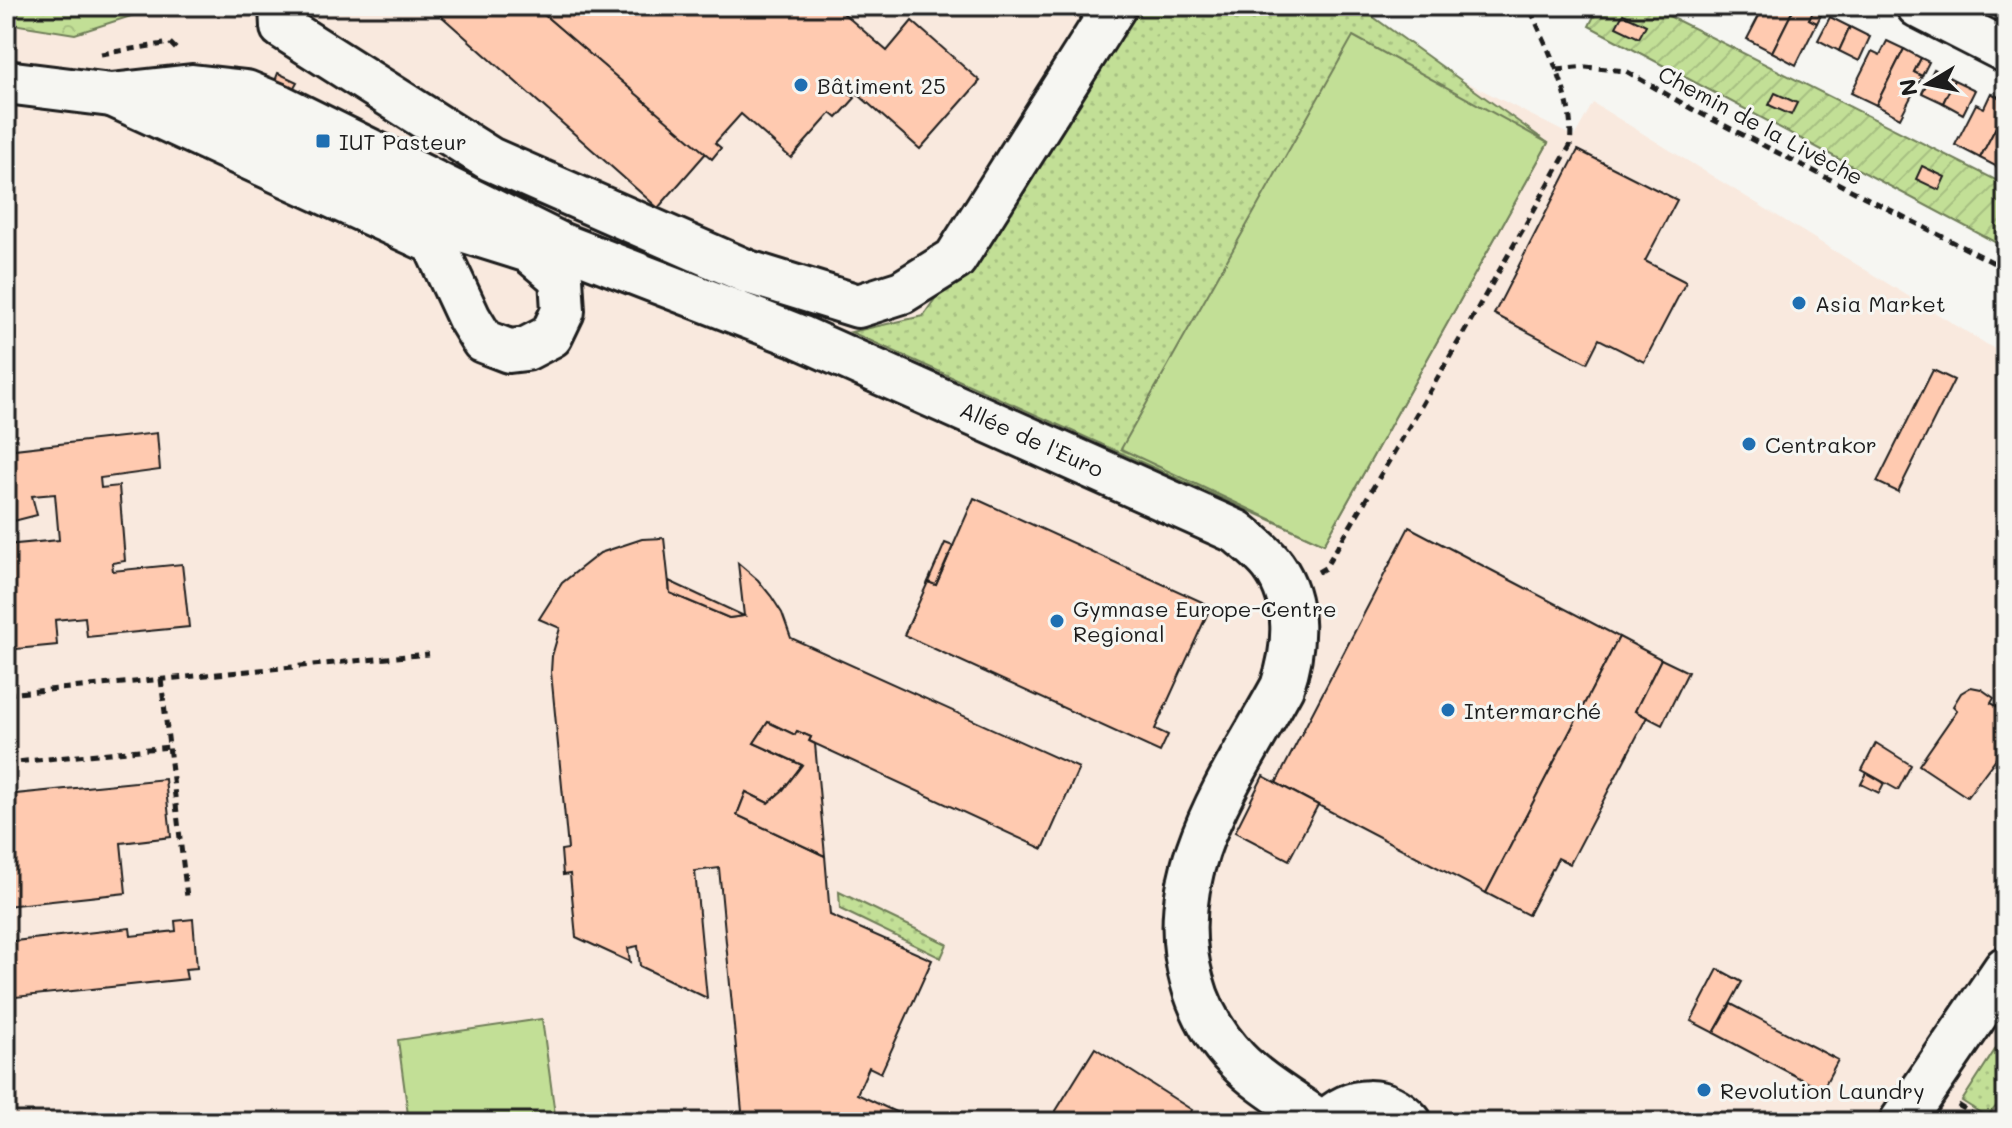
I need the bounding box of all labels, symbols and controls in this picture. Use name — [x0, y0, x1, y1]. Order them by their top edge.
north arrow — [1888, 44, 1968, 124]
street label: Chemin de la Livèche — [1654, 59, 1868, 191]
place label: Bâtiment 25 — [817, 71, 946, 100]
marker: Bâtiment 25 — [792, 76, 810, 94]
text: N — [1892, 77, 1924, 98]
place label: IUT Pasteur — [339, 127, 467, 156]
marker: IUT Pasteur — [314, 132, 332, 150]
place label: Asia Market — [1815, 289, 1946, 318]
marker: Asia Market — [1790, 294, 1808, 312]
street label: Allée de l'Euro — [956, 394, 1108, 484]
place label: Centrakor — [1765, 430, 1877, 459]
marker: Centrakor — [1740, 435, 1758, 453]
place label: Gymnase Europe-Centre Regional — [1073, 594, 1337, 648]
marker: Gymnase Europe-Centre Regional — [1048, 612, 1066, 630]
place label: Intermarché — [1464, 696, 1601, 725]
marker: Intermarché — [1439, 701, 1457, 719]
place label: Revolution Laundry — [1720, 1076, 1925, 1105]
marker: Revolution Laundry — [1695, 1081, 1713, 1099]

